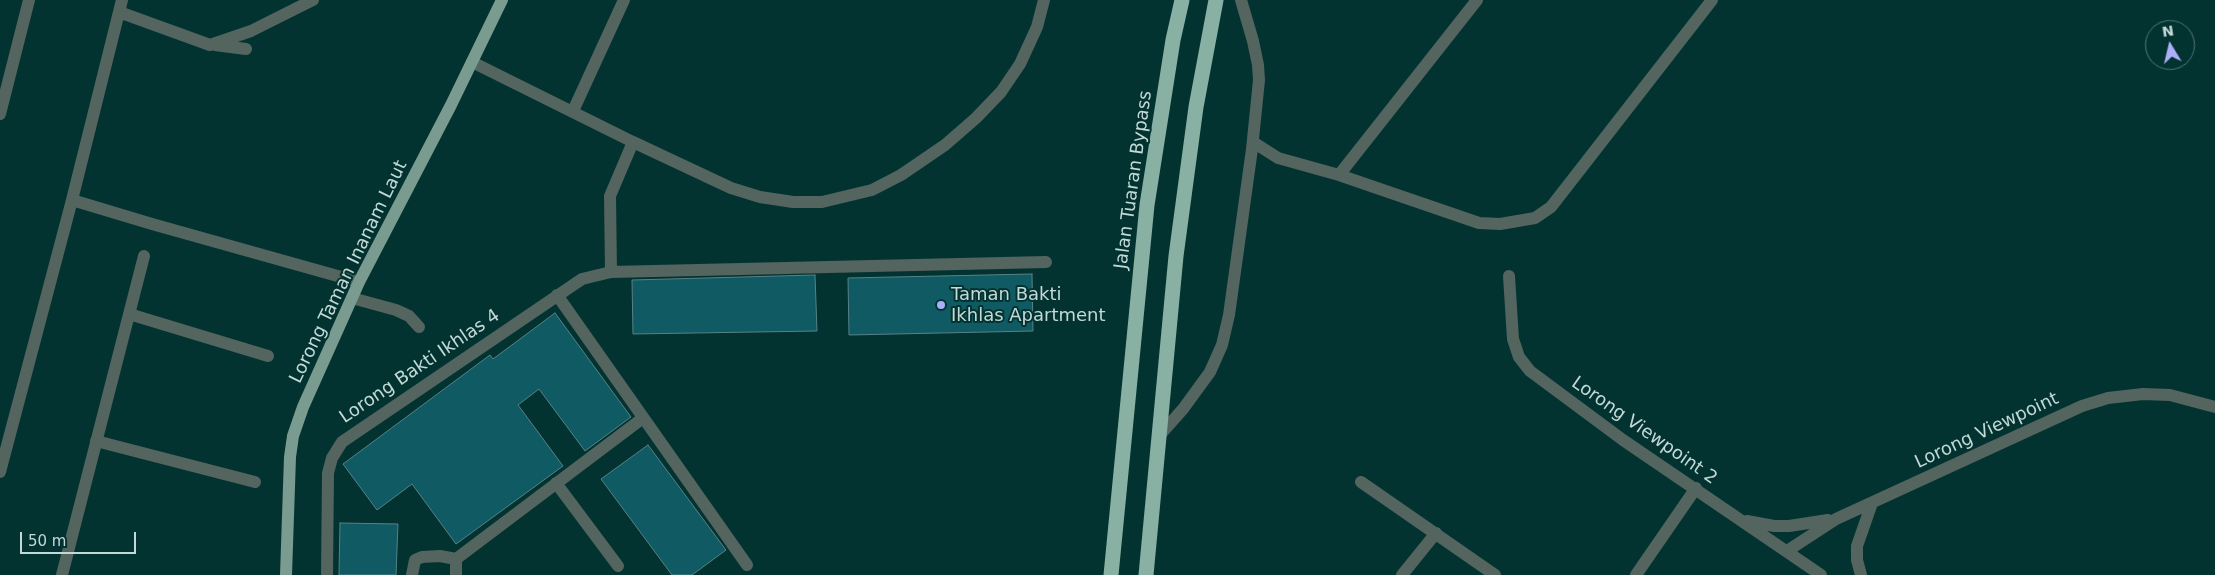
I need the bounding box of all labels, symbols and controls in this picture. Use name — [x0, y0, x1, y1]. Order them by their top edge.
north arrow — [2145, 20, 2195, 70]
text: N — [2161, 22, 2175, 40]
street label: Jalan Tuaran Bypass — [1111, 89, 1157, 271]
street label: Lorong Taman Inanam Laut — [286, 157, 412, 387]
place label: Taman Bakti Ikhlas Apartment — [951, 284, 1106, 326]
marker: Taman Bakti Ikhlas Apartment — [935, 299, 947, 311]
street label: Lorong Bakti Ikhlas 4 — [336, 305, 504, 429]
street label: Lorong Viewpoint 2 — [1567, 373, 1721, 489]
street label: Lorong Viewpoint — [1912, 388, 2062, 474]
scale bar — [22, 522, 139, 554]
text: 50 m — [28, 532, 66, 550]

